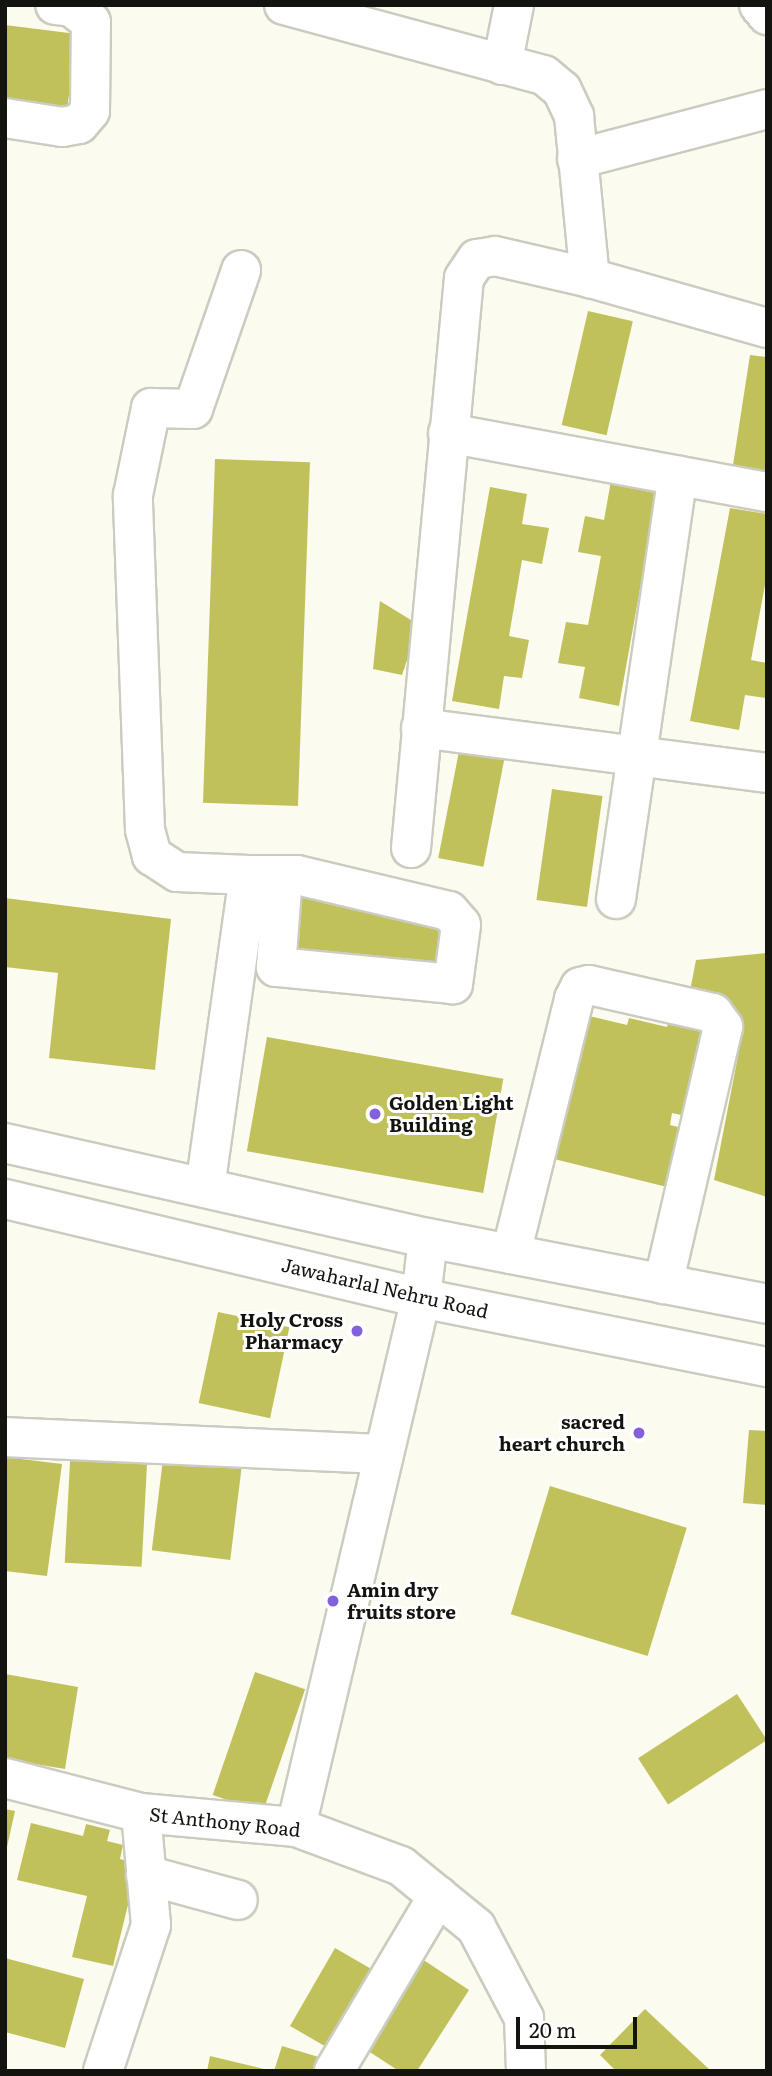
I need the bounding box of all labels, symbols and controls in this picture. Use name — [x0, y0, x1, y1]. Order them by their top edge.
place label: Golden Light Building — [389, 1092, 514, 1136]
marker: Golden Light Building — [367, 1106, 383, 1122]
street label: Jawaharlal Nehru Road — [279, 1253, 491, 1323]
place label: Holy Cross Pharmacy — [240, 1309, 343, 1353]
marker: Holy Cross Pharmacy — [349, 1323, 365, 1339]
place label: sacred heart church — [499, 1411, 625, 1455]
marker: sacred heart church — [631, 1425, 647, 1441]
place label: Amin dry fruits store — [347, 1579, 456, 1623]
marker: Amin dry fruits store — [325, 1593, 341, 1609]
street label: St Anthony Road — [148, 1803, 302, 1841]
scale bar — [520, 2002, 641, 2046]
text: 20 m — [529, 2013, 576, 2044]

